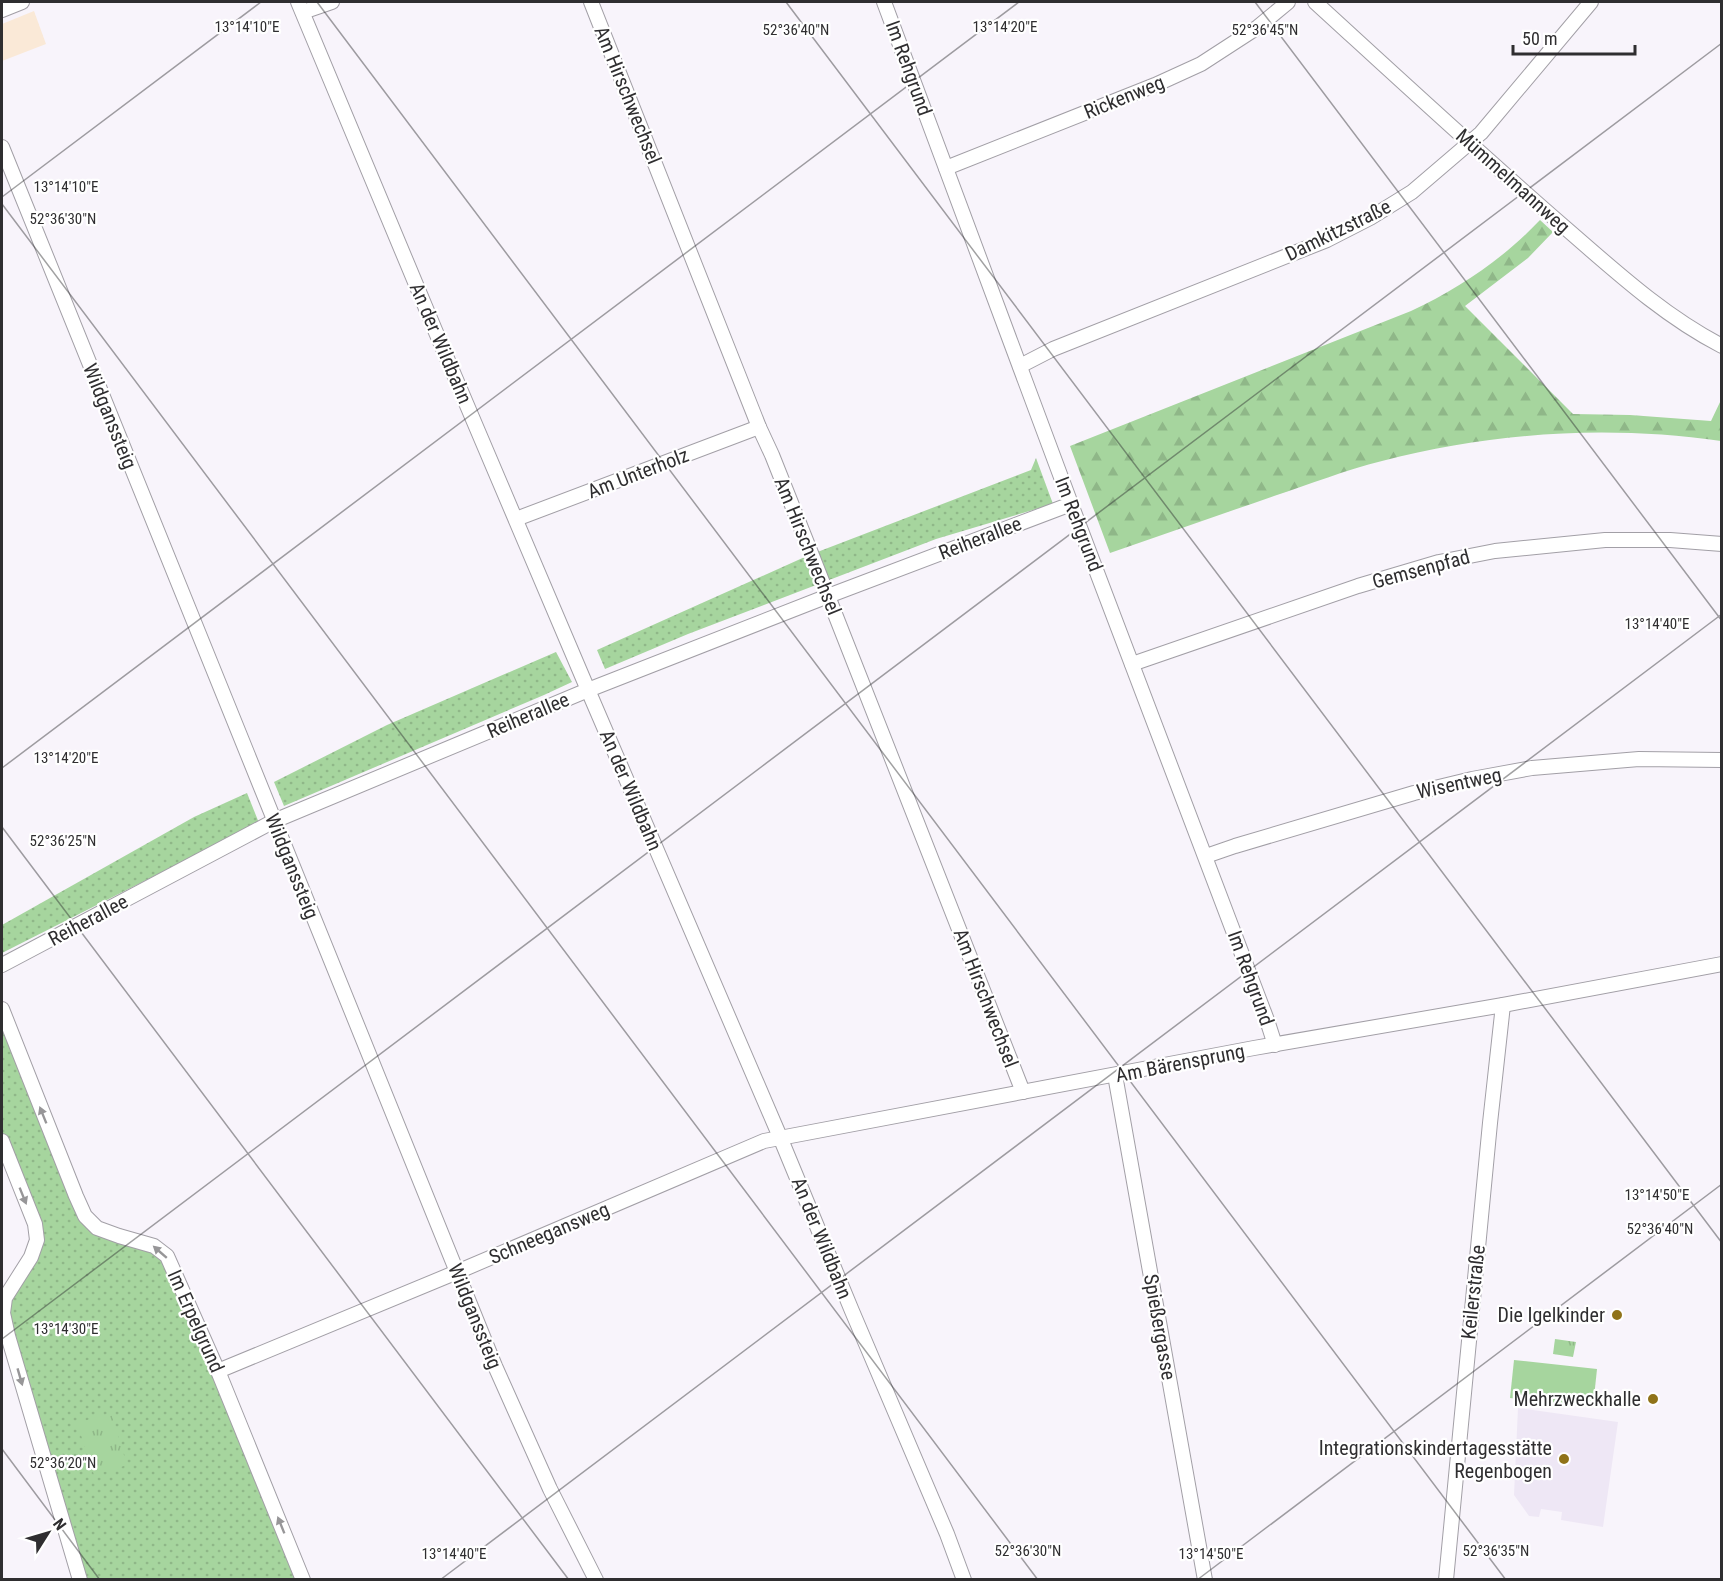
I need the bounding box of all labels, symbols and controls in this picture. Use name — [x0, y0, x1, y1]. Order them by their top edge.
street label: Im Rehgrund — [881, 17, 937, 119]
text: 13°14'10"E — [215, 18, 279, 36]
text: 13°14'20"E — [973, 18, 1037, 36]
scale bar — [1513, 18, 1634, 56]
text: 52°36'40"N — [763, 21, 829, 39]
text: 52°36'45"N — [1232, 21, 1298, 39]
street label: Am Hirschwechsel — [589, 23, 667, 167]
text: 50 m — [1522, 28, 1557, 49]
street label: Rickenweg — [1080, 70, 1168, 124]
street label: Mümmelmannweg — [1451, 124, 1575, 238]
text: 13°14'10"E — [34, 178, 98, 196]
street label: Damkitzstraße — [1281, 194, 1395, 266]
text: 52°36'30"N — [30, 210, 96, 228]
street label: An der Wildbahn — [405, 279, 477, 407]
street label: Wildganssteig — [78, 360, 142, 472]
street label: Am Unterholz — [584, 443, 692, 503]
street label: Im Rehgrund — [1050, 473, 1108, 575]
street label: Am Hirschwechsel — [769, 474, 847, 618]
street label: Reiherallee — [935, 511, 1025, 565]
street label: Gemsenpfad — [1370, 544, 1472, 594]
text: 13°14'40"E — [1625, 615, 1689, 633]
street label: Reiherallee — [483, 687, 573, 743]
street label: An der Wildbahn — [595, 726, 667, 854]
text: 13°14'20"E — [34, 749, 98, 767]
street label: Wisentweg — [1414, 762, 1504, 804]
street label: Wildganssteig — [260, 810, 324, 922]
text: 52°36'25"N — [30, 832, 96, 850]
street label: Reiherallee — [44, 889, 132, 951]
street label: Am Hirschwechsel — [949, 925, 1023, 1071]
street label: Im Rehgrund — [1223, 927, 1279, 1029]
street label: Am Bärensprung — [1113, 1039, 1247, 1087]
one-way arrow — [38, 1106, 47, 1124]
street label: An der Wildbahn — [787, 1174, 857, 1302]
text: 13°14'50"E — [1625, 1186, 1689, 1204]
one-way arrow — [18, 1187, 28, 1205]
street label: Schneegansweg — [485, 1197, 613, 1269]
text: 52°36'40"N — [1627, 1220, 1693, 1238]
street label: Keilerstraße — [1456, 1244, 1490, 1340]
one-way arrow — [153, 1245, 168, 1259]
street label: Wildganssteig — [443, 1260, 507, 1372]
street label: Im Erpelgrund — [163, 1266, 229, 1376]
street label: Spießergasse — [1139, 1272, 1181, 1382]
place label: Die Igelkinder — [1498, 1303, 1605, 1327]
marker: Die Igelkinder — [1610, 1308, 1624, 1322]
text: 13°14'30"E — [34, 1320, 98, 1338]
one-way arrow — [16, 1368, 25, 1386]
place label: Mehrzweckhalle — [1514, 1387, 1641, 1411]
marker: Mehrzweckhalle — [1646, 1392, 1660, 1406]
place label: Integrationskindertagesstätte Regenbogen — [1319, 1436, 1552, 1483]
marker: Integrationskindertagesstätte Regenbogen — [1557, 1452, 1571, 1466]
text: 52°36'20"N — [30, 1454, 96, 1472]
north arrow — [18, 1503, 78, 1563]
text: N — [49, 1515, 70, 1534]
one-way arrow — [276, 1516, 286, 1534]
text: 52°36'30"N — [995, 1542, 1061, 1560]
text: 52°36'35"N — [1463, 1542, 1529, 1560]
text: 13°14'40"E — [422, 1545, 486, 1563]
text: 13°14'50"E — [1179, 1545, 1243, 1563]

